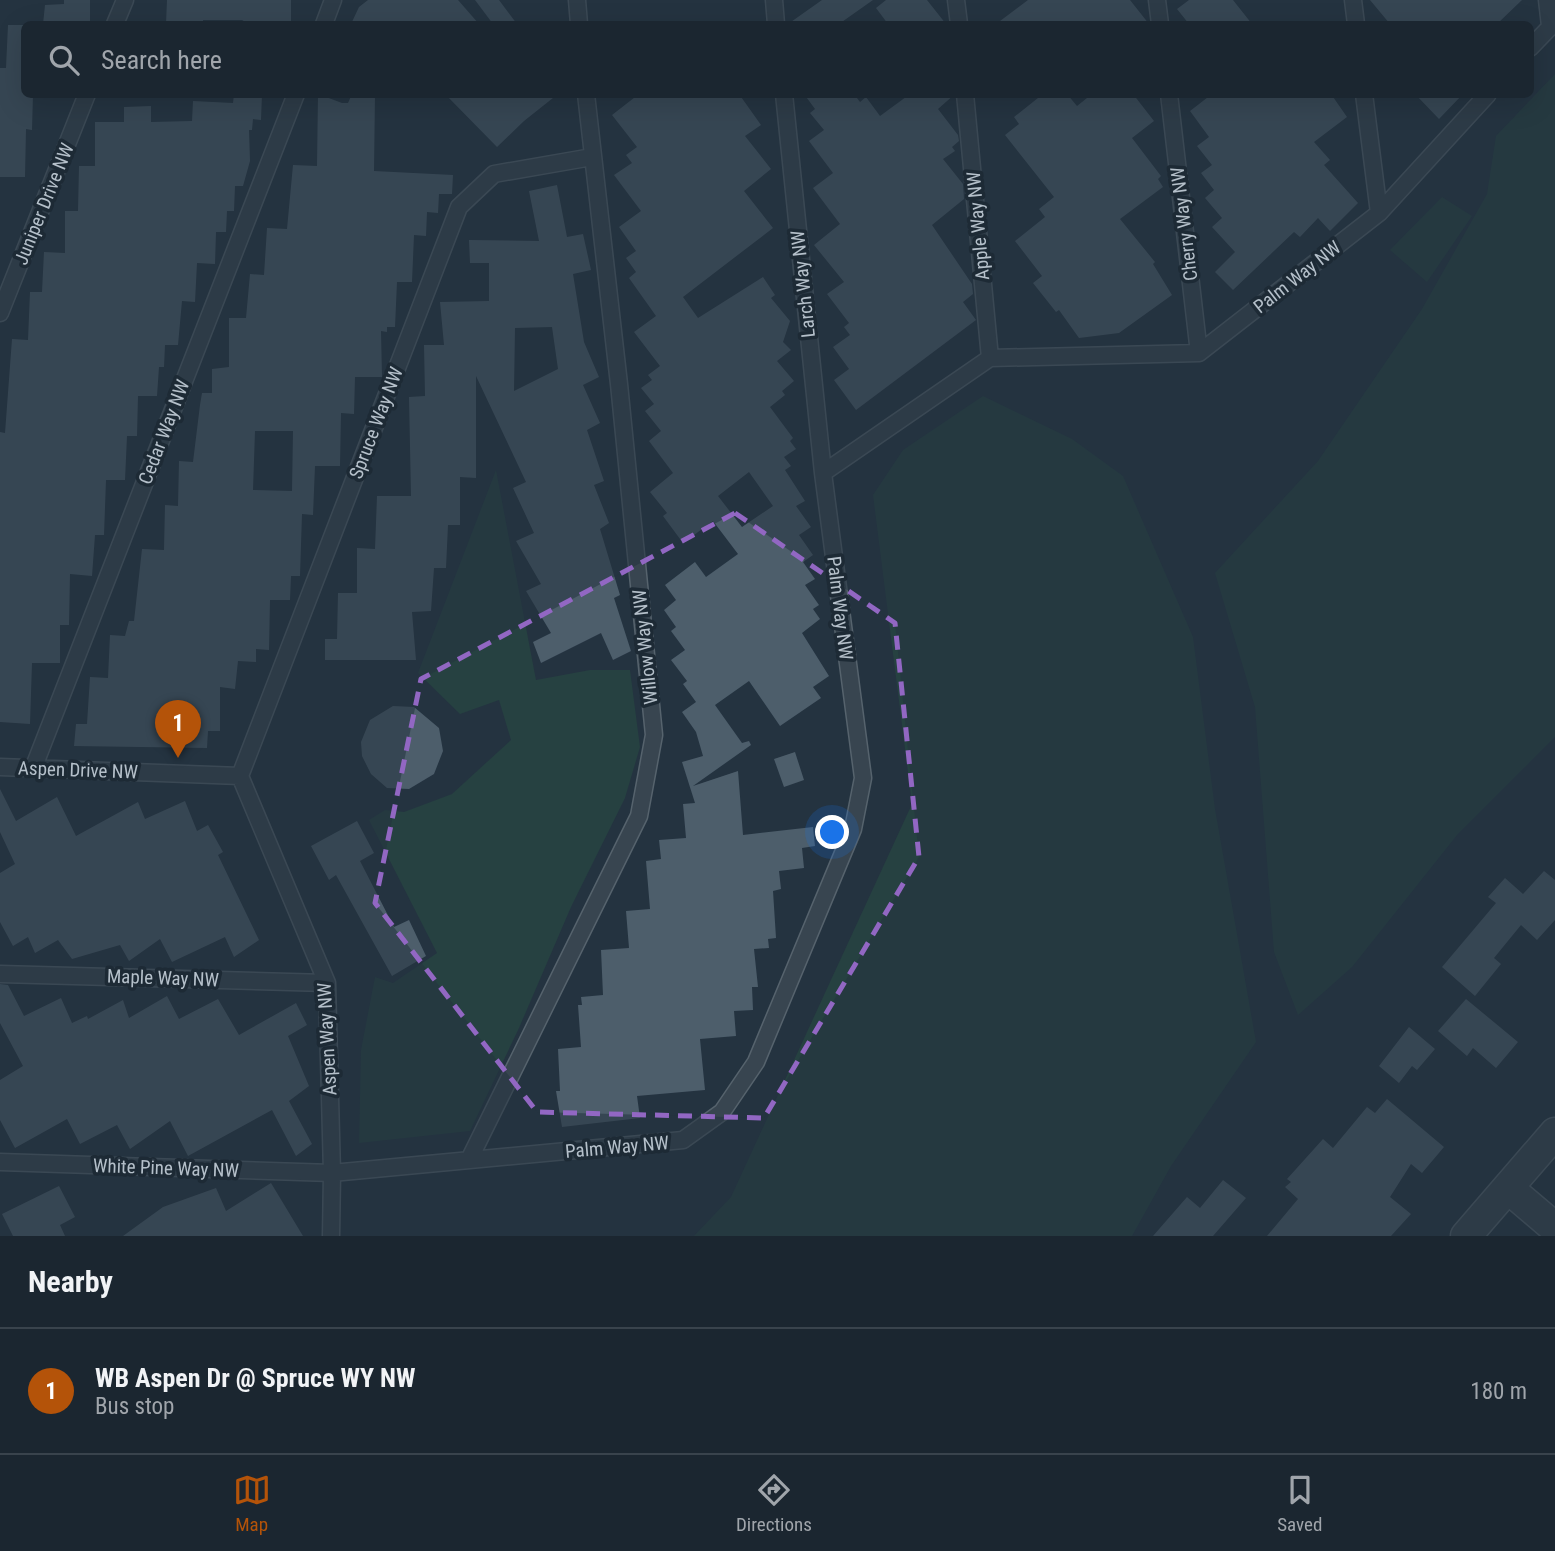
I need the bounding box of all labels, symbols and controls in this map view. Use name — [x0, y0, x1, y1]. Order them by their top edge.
search box — [21, 21, 1534, 98]
icon: search — [45, 41, 83, 79]
text: Search here — [101, 45, 222, 75]
street label: Juniper Drive NW — [9, 140, 79, 268]
street label: Cherry Way NW — [1166, 166, 1202, 282]
street label: Apple Way NW — [962, 171, 994, 281]
street label: Larch Way NW — [786, 229, 820, 339]
street label: Palm Way NW — [1249, 236, 1345, 318]
street label: Spruce Way NW — [344, 364, 408, 482]
street label: Cedar Way NW — [134, 377, 194, 487]
street label: Palm Way NW — [822, 555, 858, 661]
street label: Willow Way NW — [628, 588, 662, 706]
pin: 1 — [155, 700, 201, 758]
street label: Aspen Drive NW — [18, 756, 138, 784]
your location — [815, 815, 849, 849]
street label: Maple Way NW — [107, 965, 219, 991]
street label: Aspen Way NW — [313, 982, 341, 1096]
street label: Palm Way NW — [564, 1131, 670, 1163]
street label: White Pine Way NW — [93, 1154, 239, 1182]
text: Nearby — [28, 1264, 113, 1299]
text: WB Aspen Dr @ Spruce WY NW — [95, 1363, 415, 1393]
text: 1 — [45, 1378, 57, 1405]
text: 180 m — [1470, 1378, 1527, 1405]
text: Bus stop — [95, 1393, 174, 1420]
tab: Map — [233, 1471, 271, 1536]
tab: Directions — [736, 1471, 812, 1536]
tab: Saved — [1277, 1471, 1322, 1536]

